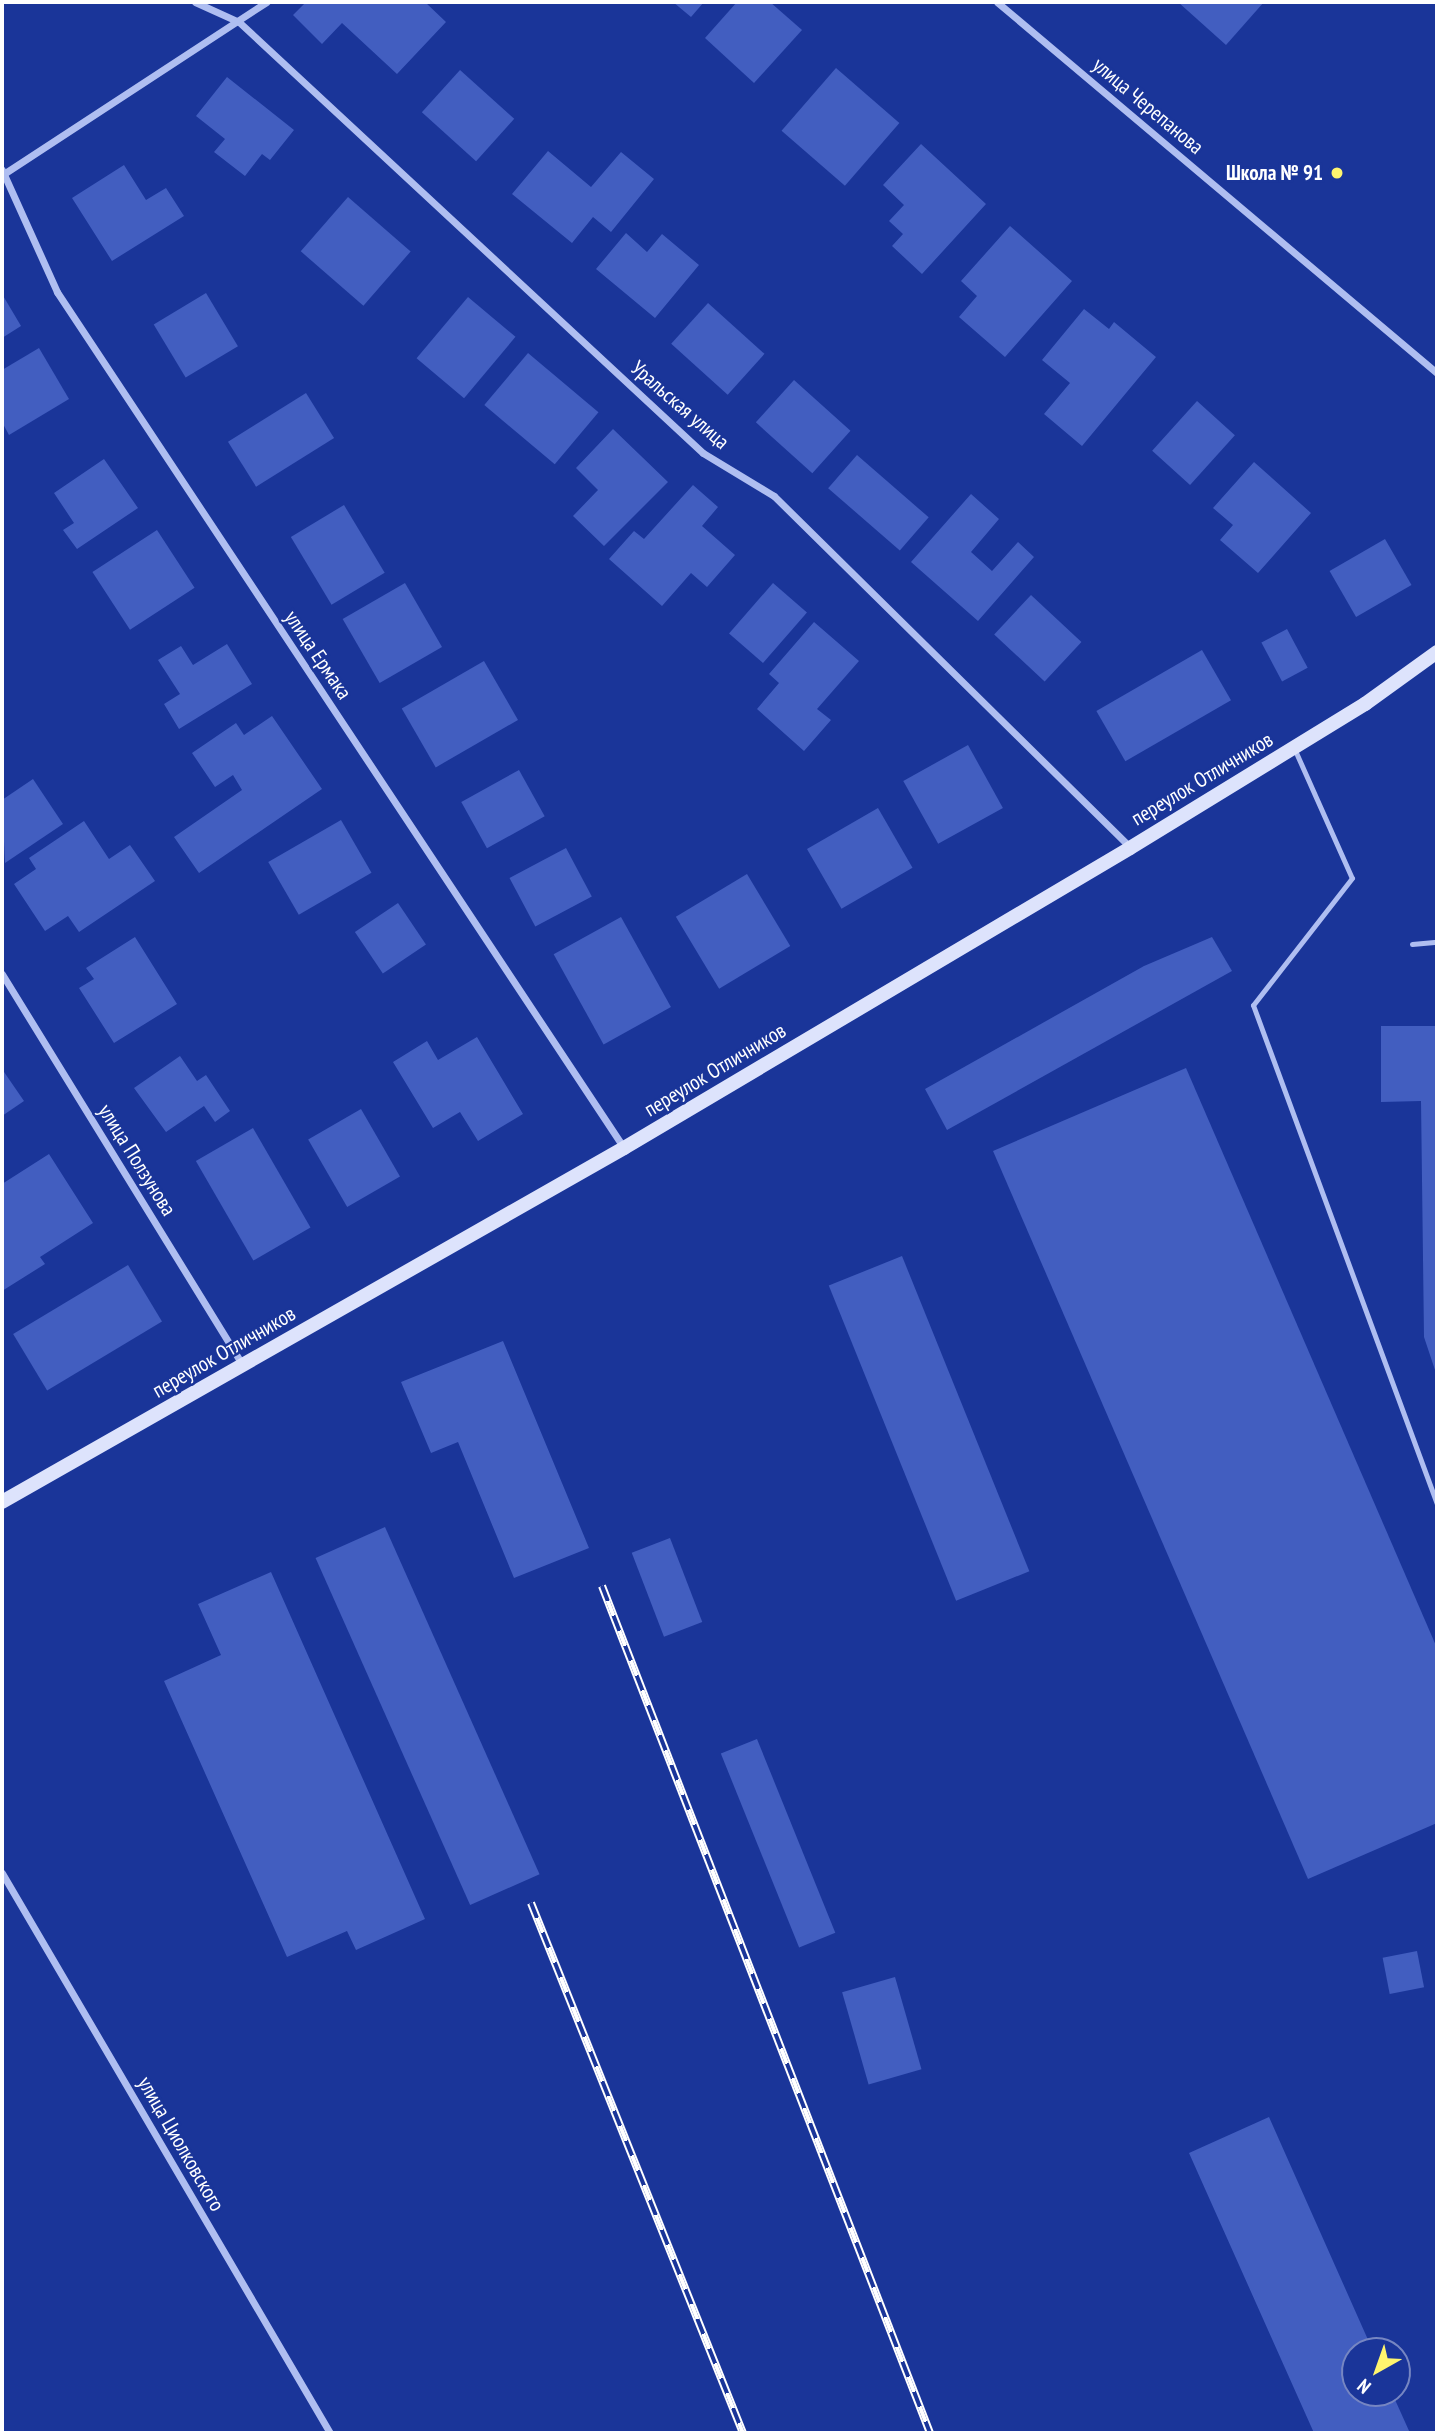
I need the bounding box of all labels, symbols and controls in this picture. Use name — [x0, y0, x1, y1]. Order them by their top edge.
street label: улица Черепанова — [1088, 52, 1208, 160]
place label: Школа № 91 — [1226, 160, 1323, 186]
marker: Школа № 91 — [1329, 165, 1345, 181]
street label: Уральская улица — [626, 355, 734, 455]
street label: улица Ермака — [279, 606, 357, 704]
street label: переулок Отличников — [1127, 727, 1277, 831]
street label: переулок Отличников — [640, 1018, 790, 1122]
street label: улица Ползунова — [93, 1100, 181, 1220]
street label: переулок Отличников — [148, 1301, 300, 1403]
street label: улица Циолковского — [132, 2072, 230, 2216]
north arrow — [1341, 2337, 1411, 2407]
text: N — [1352, 2374, 1375, 2399]

